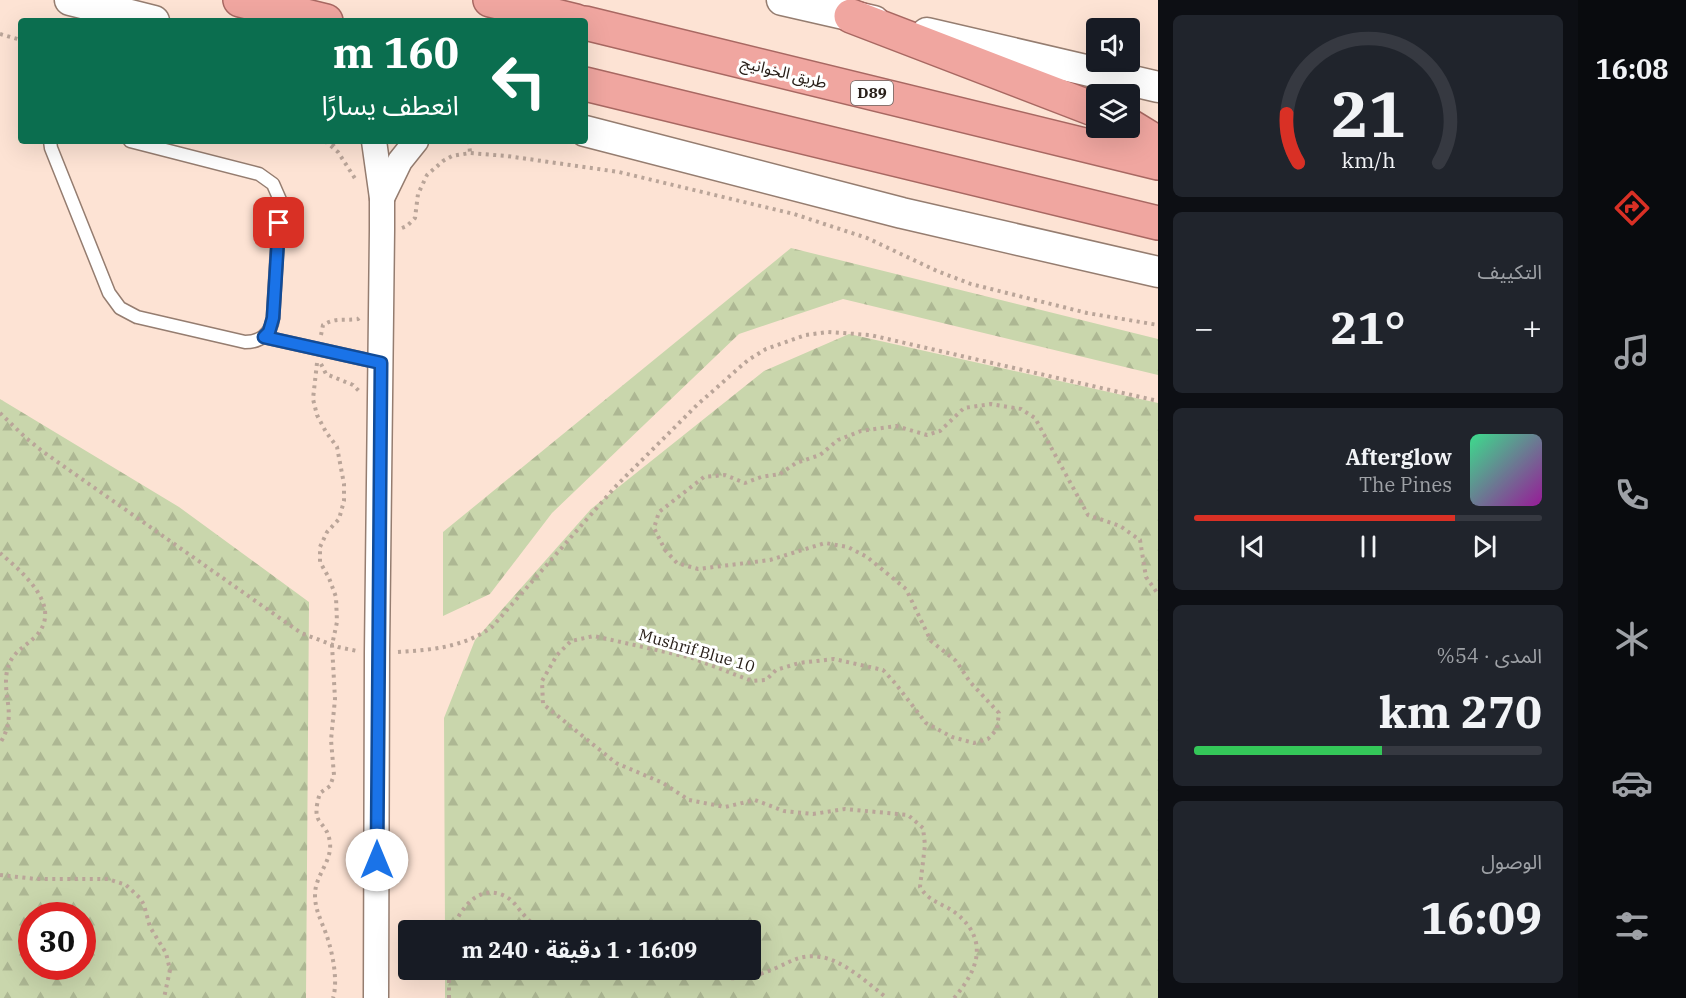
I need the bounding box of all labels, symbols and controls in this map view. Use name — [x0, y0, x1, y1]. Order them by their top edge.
map controls — [1086, 18, 1140, 138]
button: sound — [1086, 18, 1140, 72]
text: 160 m — [333, 25, 459, 80]
icon: left — [480, 42, 558, 120]
text: 16:08 — [1596, 51, 1669, 86]
street label: طريق الخوانيج — [738, 52, 829, 95]
text: 21 — [1331, 73, 1405, 154]
road number: D89 — [851, 81, 893, 105]
button: layers — [1086, 84, 1140, 138]
text: انعطف يسارًا — [322, 87, 459, 122]
text: km/h — [1341, 146, 1395, 174]
icon: directions — [1611, 187, 1653, 229]
pin — [253, 197, 304, 248]
icon: arrive — [262, 206, 295, 239]
text: التكييف — [1478, 258, 1542, 285]
text: 21° — [1330, 298, 1406, 356]
text: − — [1194, 306, 1214, 349]
text: + — [1522, 306, 1542, 349]
icon: music — [1611, 331, 1653, 373]
text: Afterglow — [1345, 442, 1452, 471]
text: The Pines — [1359, 471, 1452, 498]
icon: phone — [1611, 474, 1653, 516]
icon: previous — [1236, 530, 1269, 563]
icon: pause — [1352, 530, 1385, 563]
icon: next — [1468, 530, 1501, 563]
icon: climate — [1611, 618, 1653, 660]
street label: Mushrif Blue 10 — [637, 624, 757, 676]
text: المدى · 54% — [1437, 642, 1542, 669]
text: 270 km — [1379, 682, 1542, 740]
icon: car — [1611, 762, 1653, 804]
position arrow — [345, 828, 409, 892]
text: الوصول — [1481, 848, 1542, 875]
text: 16:09 — [1420, 888, 1542, 946]
speed limit sign: 30 — [18, 902, 96, 980]
icon: filters — [1611, 905, 1653, 947]
text: 16:09 · 1 دقيقة · 240 m — [462, 935, 697, 964]

